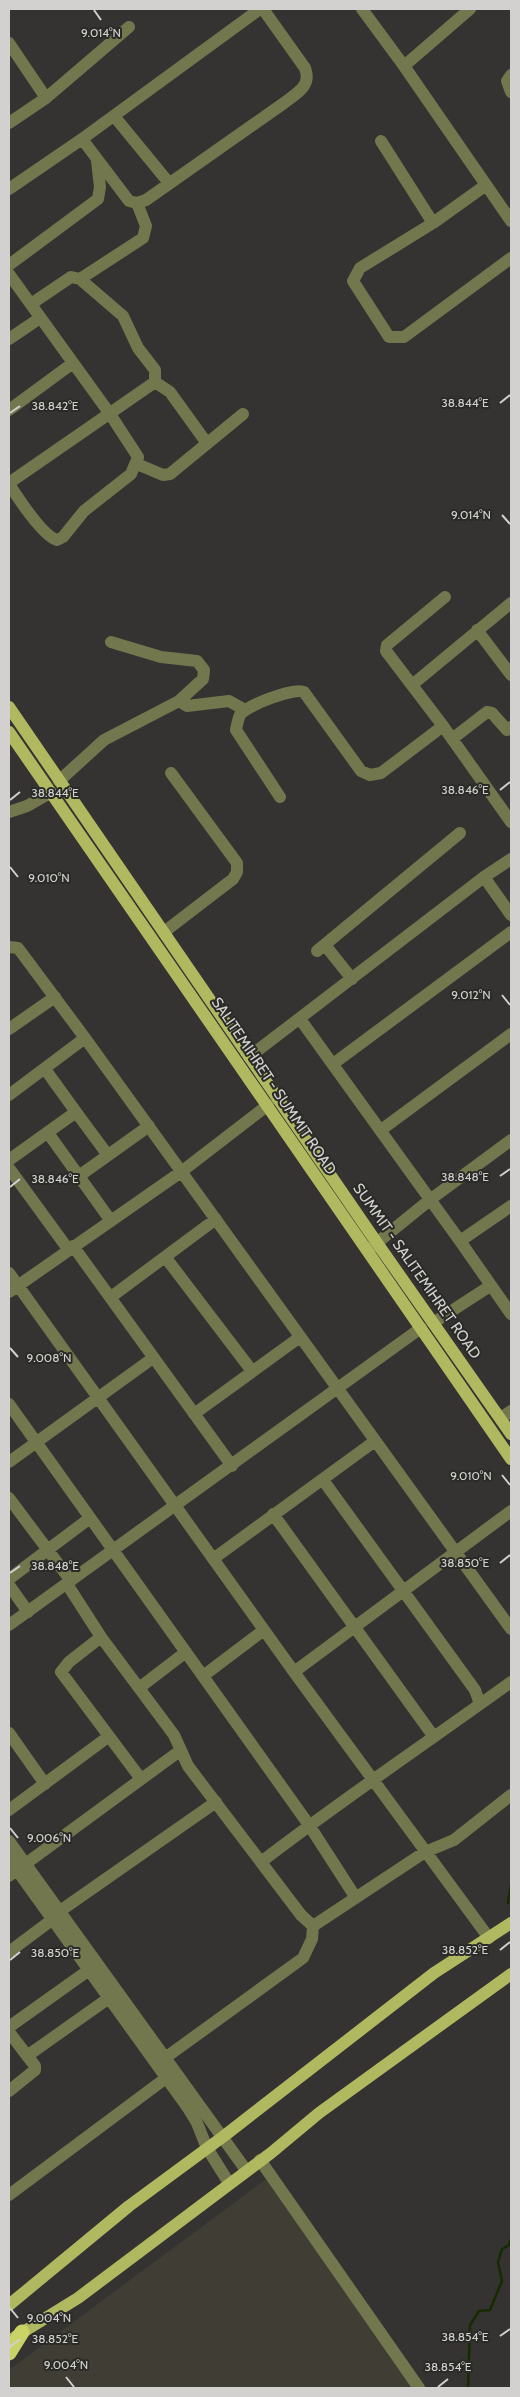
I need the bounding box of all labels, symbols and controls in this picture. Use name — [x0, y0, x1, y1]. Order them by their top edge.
text: 9.014°N — [81, 25, 121, 40]
text: 38.844°E — [441, 395, 489, 410]
text: 38.842°E — [32, 398, 79, 413]
text: 9.014°N — [451, 507, 491, 522]
text: 38.846°E — [441, 782, 489, 797]
text: 38.844°E — [31, 785, 79, 800]
text: 9.010°N — [28, 870, 70, 885]
text: 9.012°N — [451, 987, 491, 1002]
street label: SALITEMIHRET - SUMMIT ROAD — [208, 994, 340, 1178]
text: 38.848°E — [441, 1169, 489, 1184]
text: 38.846°E — [31, 1171, 79, 1186]
street label: SUMMIT - SALITEMIHRET ROAD — [349, 1180, 485, 1362]
text: 9.008°N — [27, 1350, 71, 1365]
text: 9.010°N — [450, 1468, 492, 1483]
text: 38.850°E — [441, 1555, 490, 1570]
text: 38.848°E — [31, 1558, 79, 1573]
text: 9.006°N — [27, 1830, 71, 1845]
text: 38.852°E — [442, 1942, 489, 1957]
text: 38.850°E — [31, 1945, 80, 1960]
text: 9.004°N — [27, 2310, 71, 2325]
text: 38.854°E — [442, 2329, 489, 2344]
text: 38.852°E — [32, 2331, 79, 2346]
text: 9.004°N — [44, 2357, 88, 2372]
text: 38.854°E — [425, 2359, 472, 2374]

